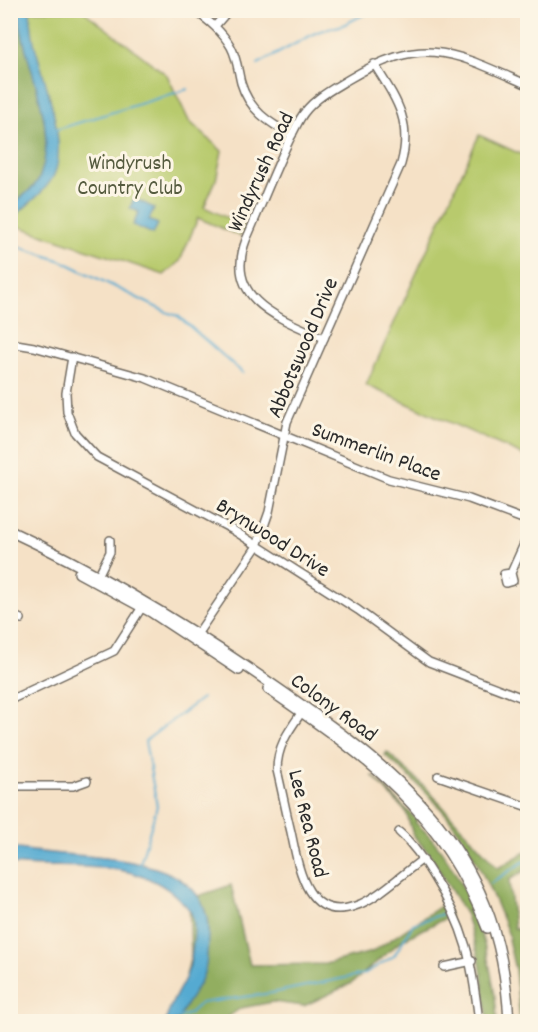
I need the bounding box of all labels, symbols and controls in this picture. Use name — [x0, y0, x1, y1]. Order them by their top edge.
street label: Windyrush Road — [221, 107, 304, 238]
park label: Windyrush Country Club — [77, 149, 183, 205]
street label: Abbotswood Drive — [261, 273, 348, 423]
street label: Summerlin Place — [307, 416, 445, 491]
street label: Brynwood Drive — [209, 492, 335, 586]
street label: Colony Road — [283, 667, 383, 751]
street label: Lee Rea Road — [278, 767, 335, 881]

